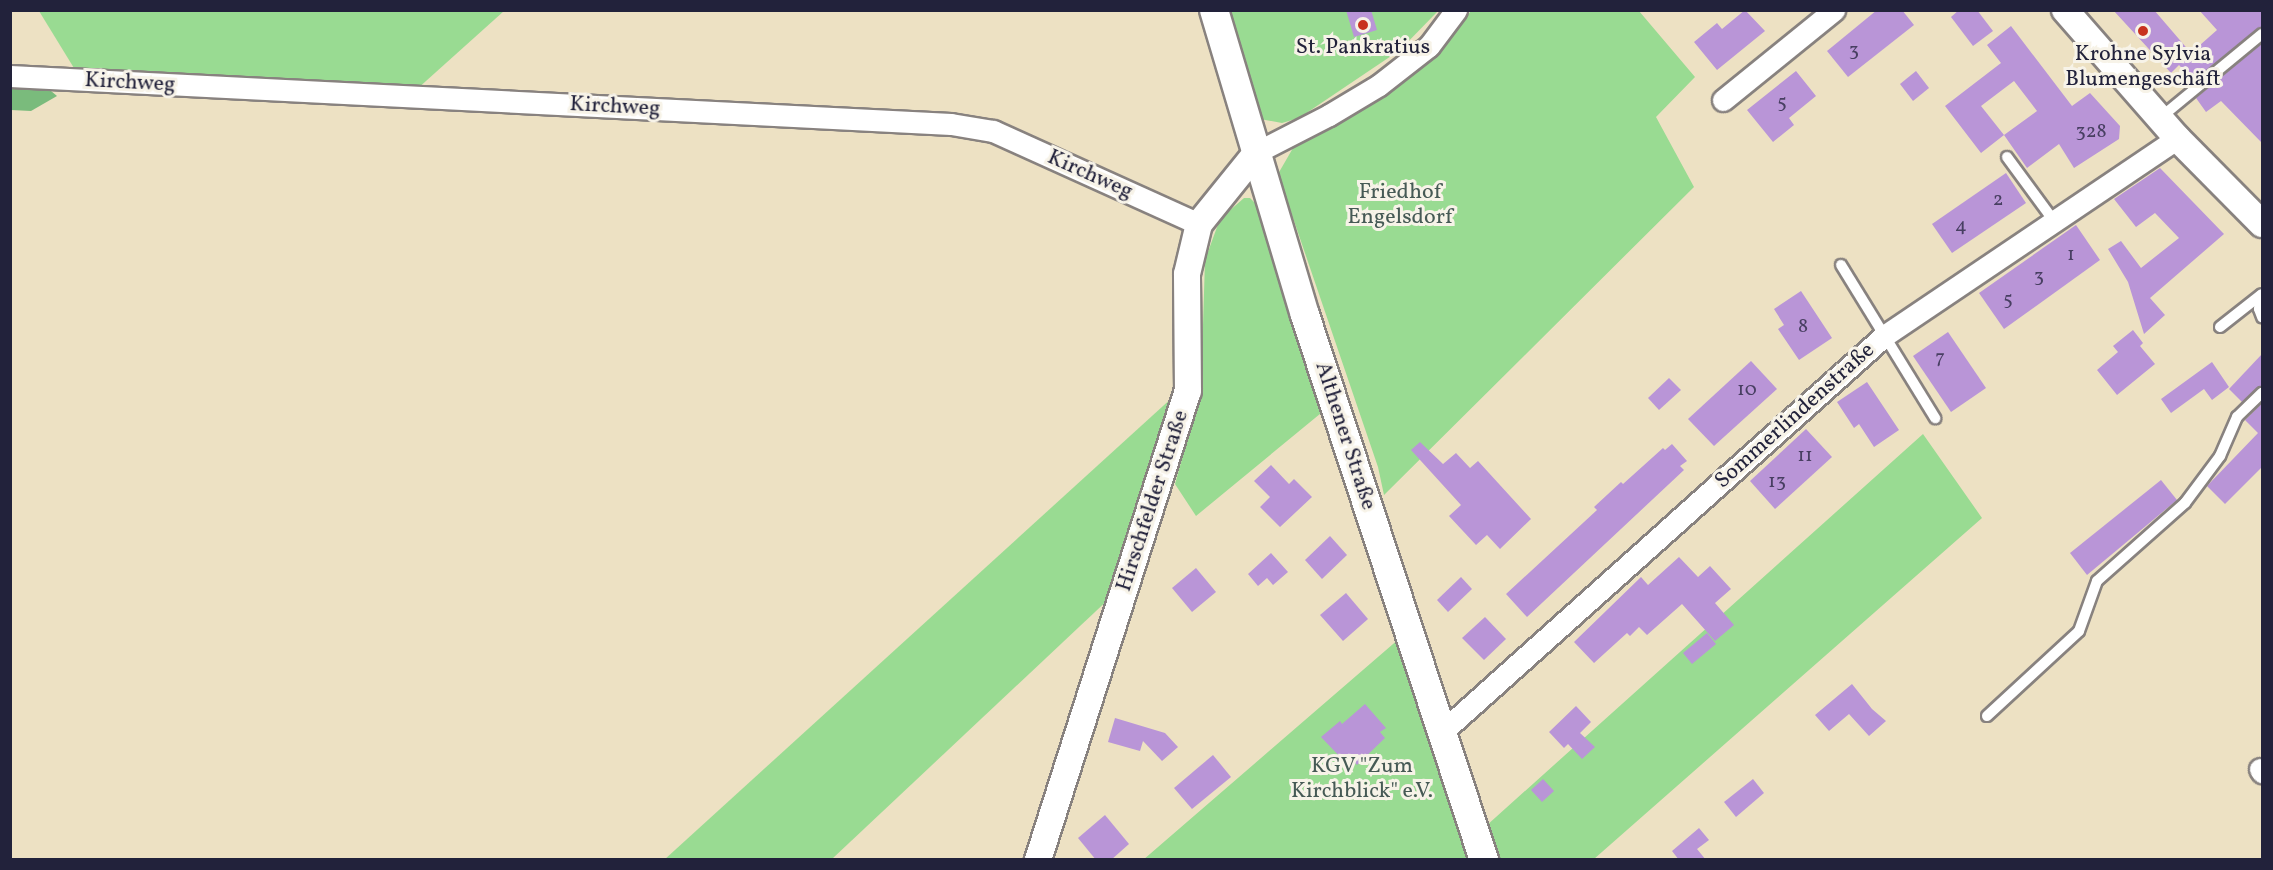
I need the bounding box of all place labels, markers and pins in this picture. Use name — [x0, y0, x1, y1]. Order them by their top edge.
marker: St. Pankratius — [1356, 18, 1370, 32]
marker: Krohne Sylvia Blumengeschäft — [2136, 24, 2150, 38]
place label: St. Pankratius — [1296, 35, 1430, 61]
place label: Krohne Sylvia Blumengeschäft — [2065, 41, 2221, 92]

